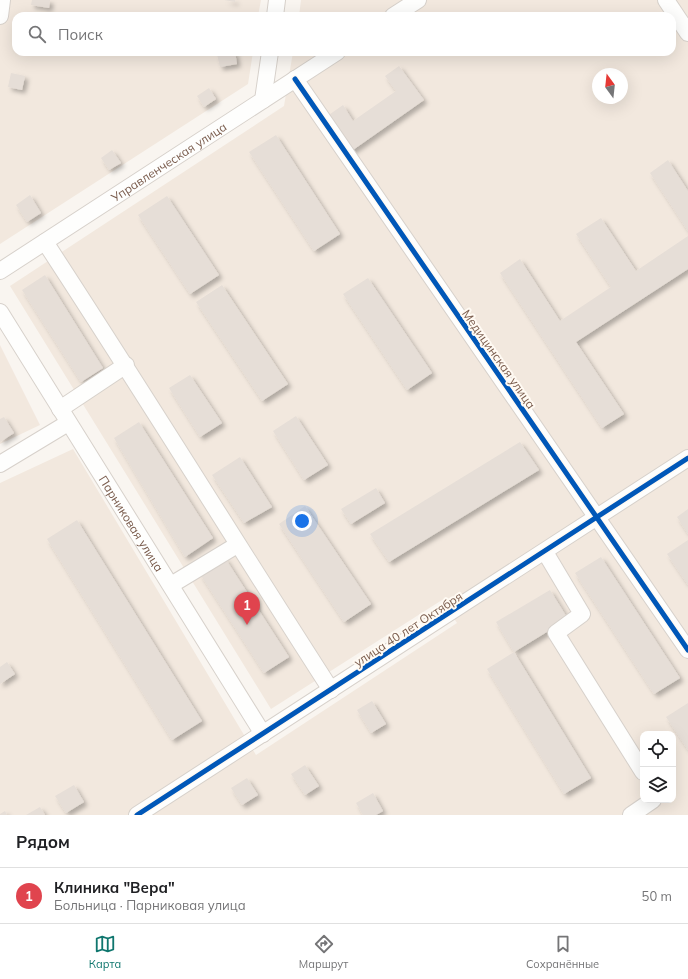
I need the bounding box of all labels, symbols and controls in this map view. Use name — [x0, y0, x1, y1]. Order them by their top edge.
search box — [12, 12, 676, 56]
icon: search — [26, 23, 48, 45]
text: Поиск — [58, 25, 103, 44]
north arrow — [592, 68, 628, 104]
street label: Управленческая улица — [107, 118, 229, 205]
street label: Медицинская улица — [459, 307, 539, 411]
street label: Парниковая улица — [96, 473, 167, 574]
your location — [292, 511, 312, 531]
street label: улица 40 лет Октября — [351, 588, 465, 670]
pin: 1 — [234, 592, 260, 625]
map controls — [640, 731, 676, 803]
button: locate — [640, 731, 676, 767]
button: layers — [640, 767, 676, 803]
text: Рядом — [16, 831, 70, 852]
text: Клиника "Вера" — [54, 878, 175, 897]
text: 1 — [25, 888, 33, 904]
text: 50 m — [642, 888, 672, 904]
text: Больница · Парниковая улица — [54, 897, 246, 913]
tab: Карта — [89, 933, 121, 971]
tab: Маршрут — [299, 933, 348, 971]
tab: Сохранённые — [526, 933, 599, 971]

